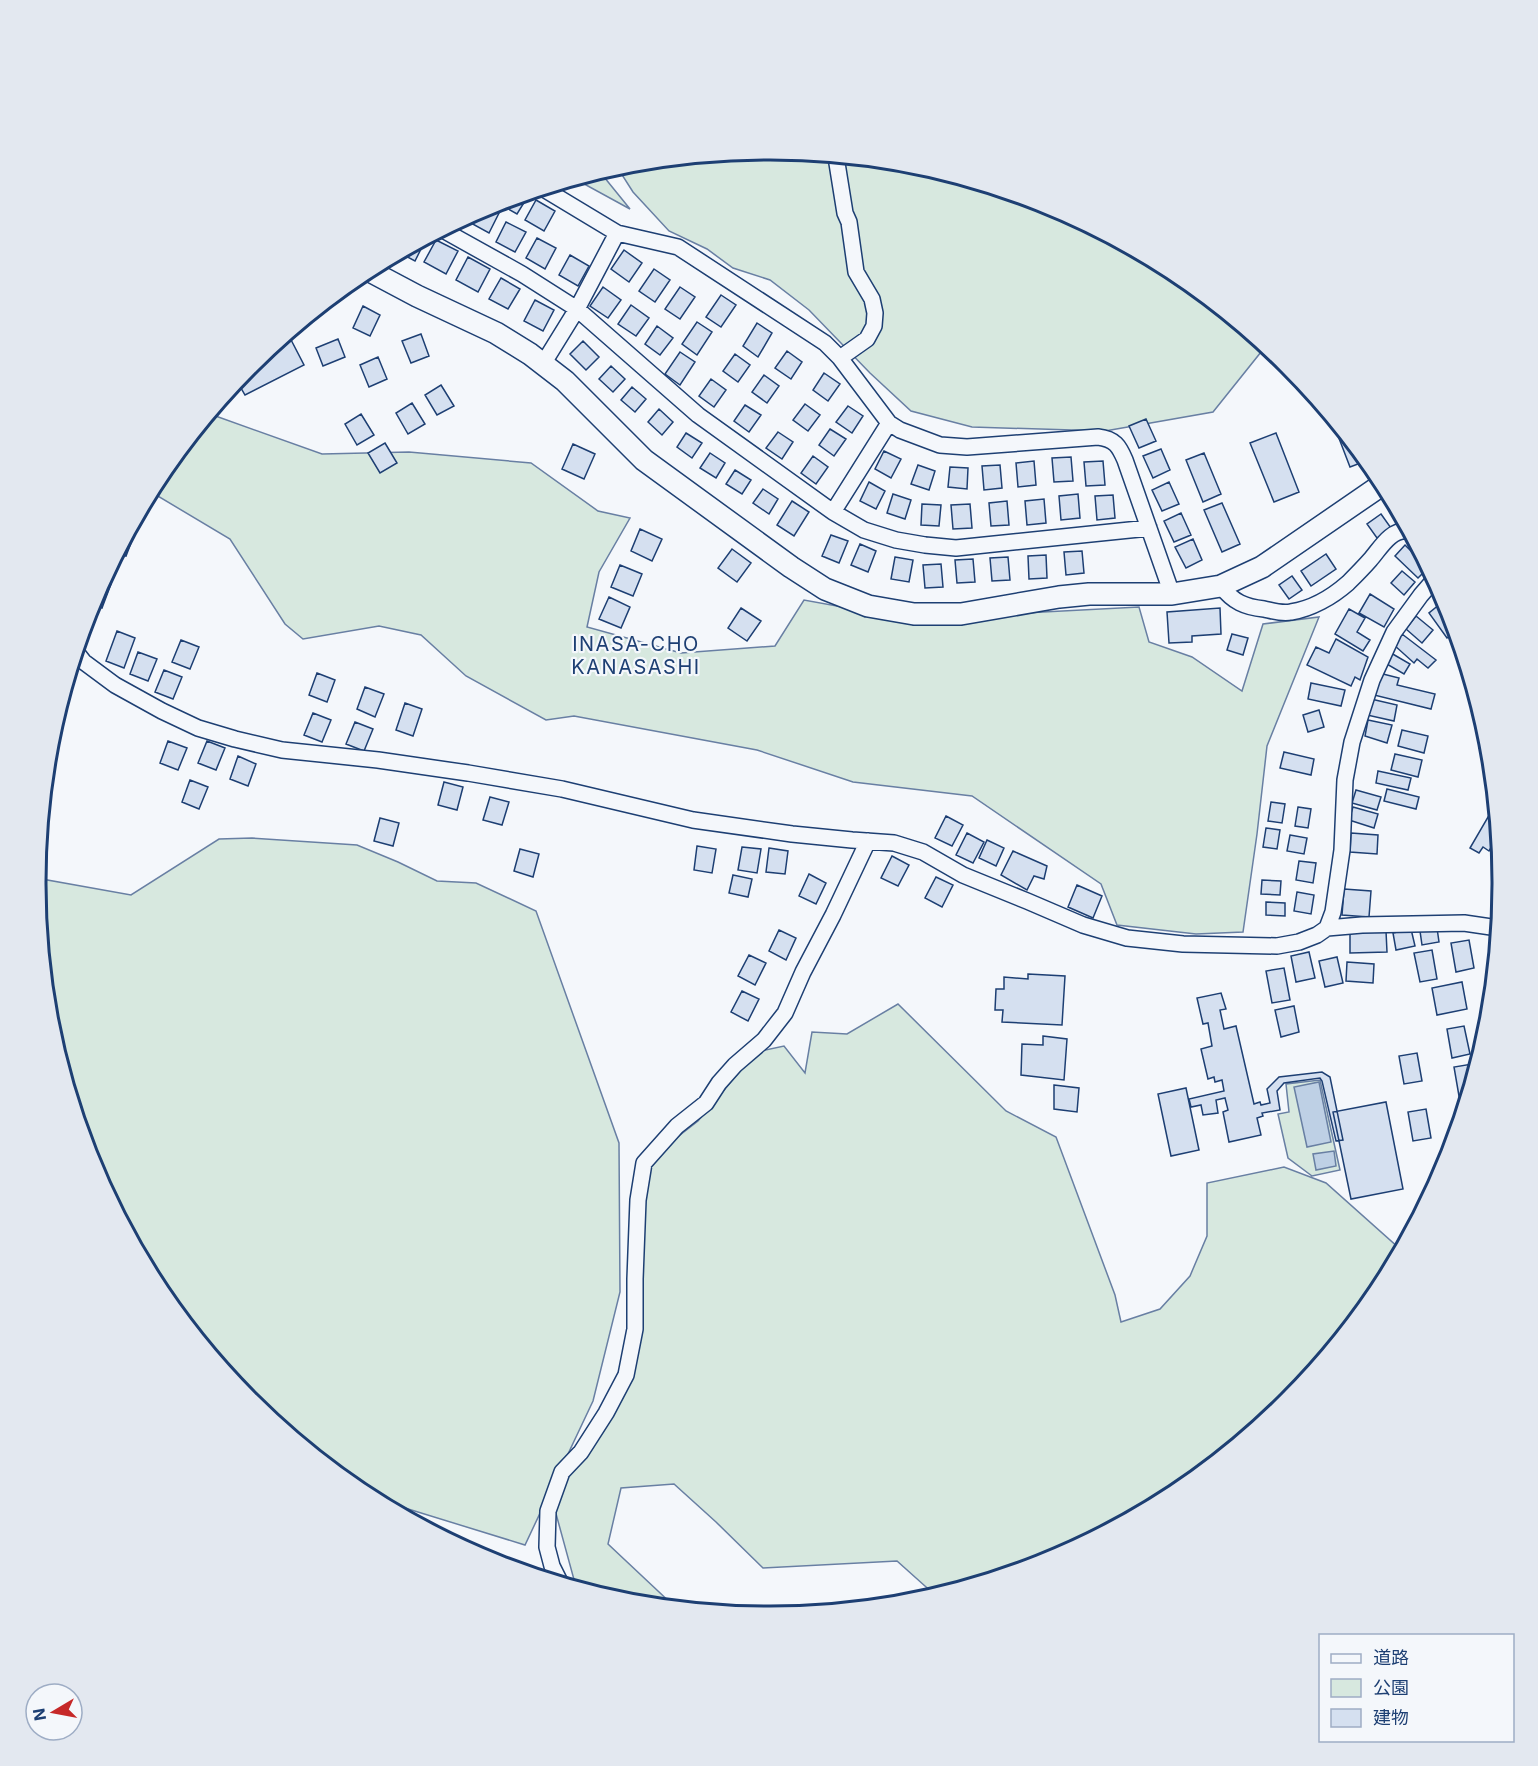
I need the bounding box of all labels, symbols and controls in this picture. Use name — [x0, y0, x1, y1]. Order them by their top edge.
district label: INASA-CHO KANASASHI — [571, 632, 701, 679]
legend — [1319, 1634, 1514, 1742]
text: 道路 — [1373, 1647, 1409, 1668]
text: 公園 — [1373, 1677, 1409, 1698]
north arrow — [24, 1682, 84, 1742]
text: N — [28, 1707, 50, 1722]
text: 建物 — [1373, 1707, 1409, 1728]

